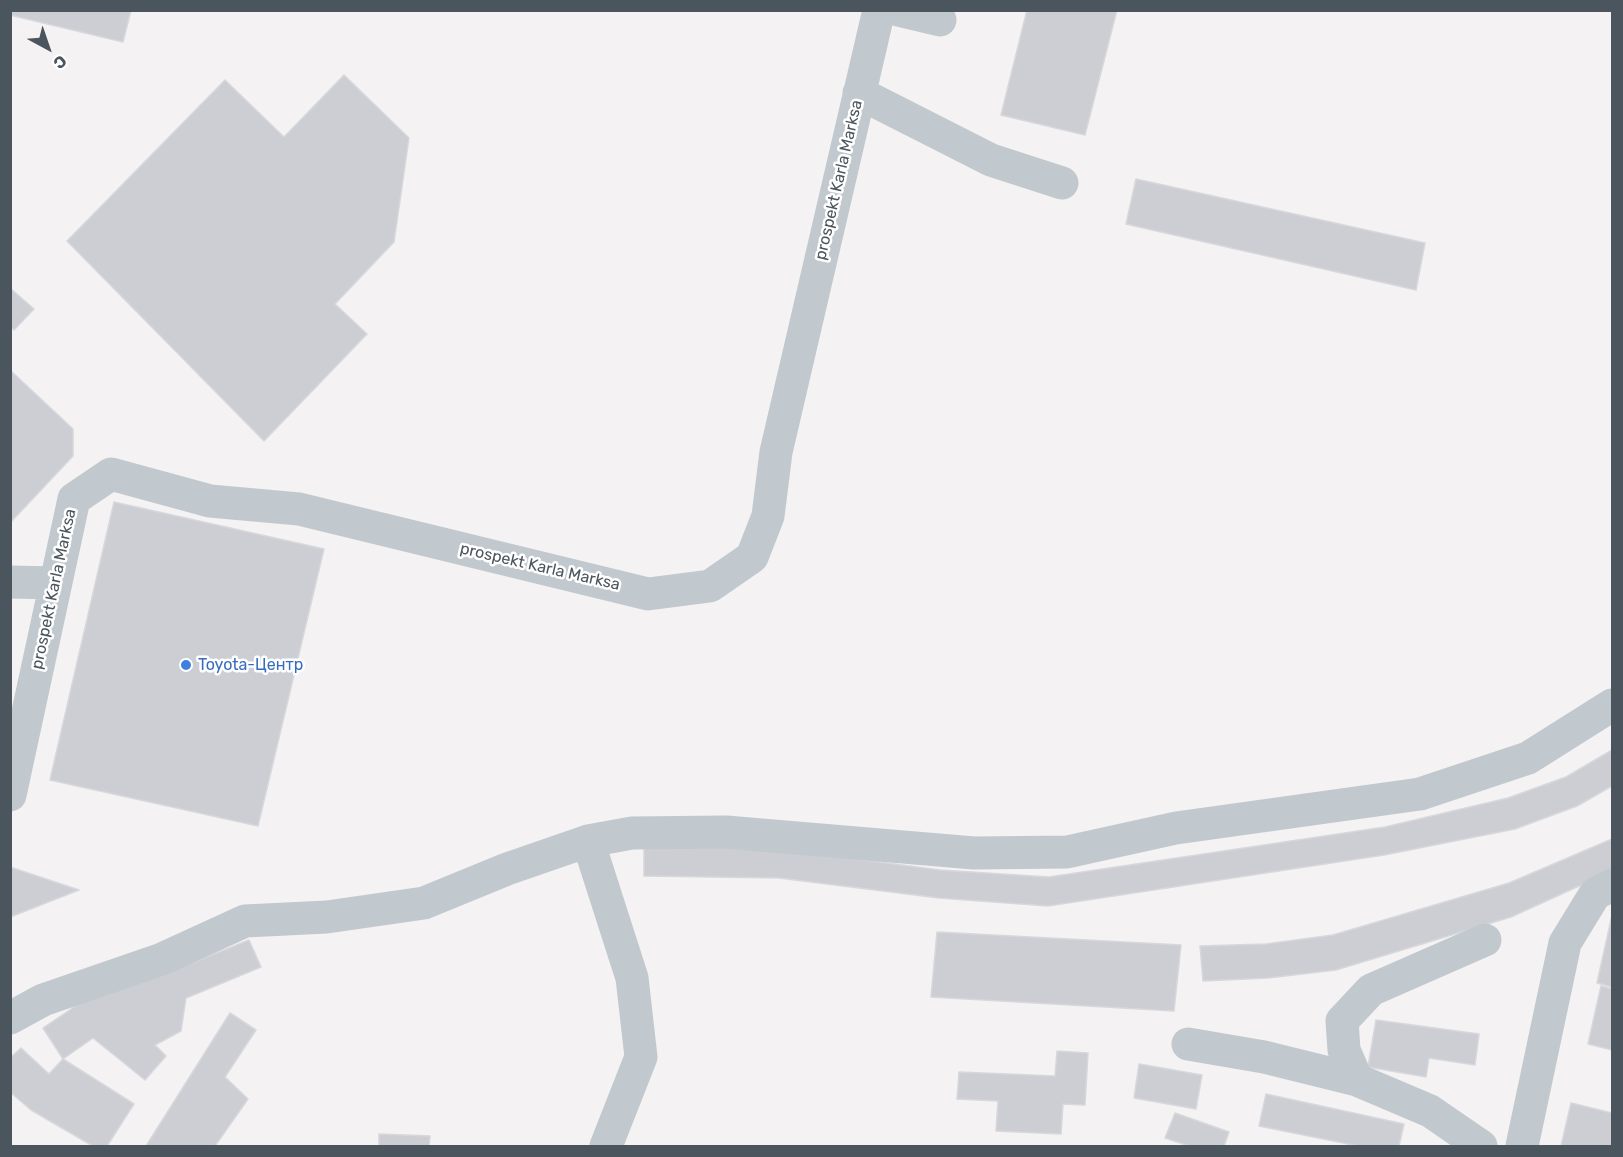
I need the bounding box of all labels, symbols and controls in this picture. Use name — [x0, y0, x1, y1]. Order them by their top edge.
north arrow — [18, 18, 78, 78]
text: С — [49, 51, 70, 73]
street label: prospekt Karla Marksa — [811, 98, 867, 262]
street label: prospekt Karla Marksa — [28, 507, 80, 671]
street label: prospekt Karla Marksa — [458, 539, 622, 595]
place label: Toyota-Центр — [198, 655, 303, 675]
marker: Toyota-Центр — [179, 658, 193, 672]

